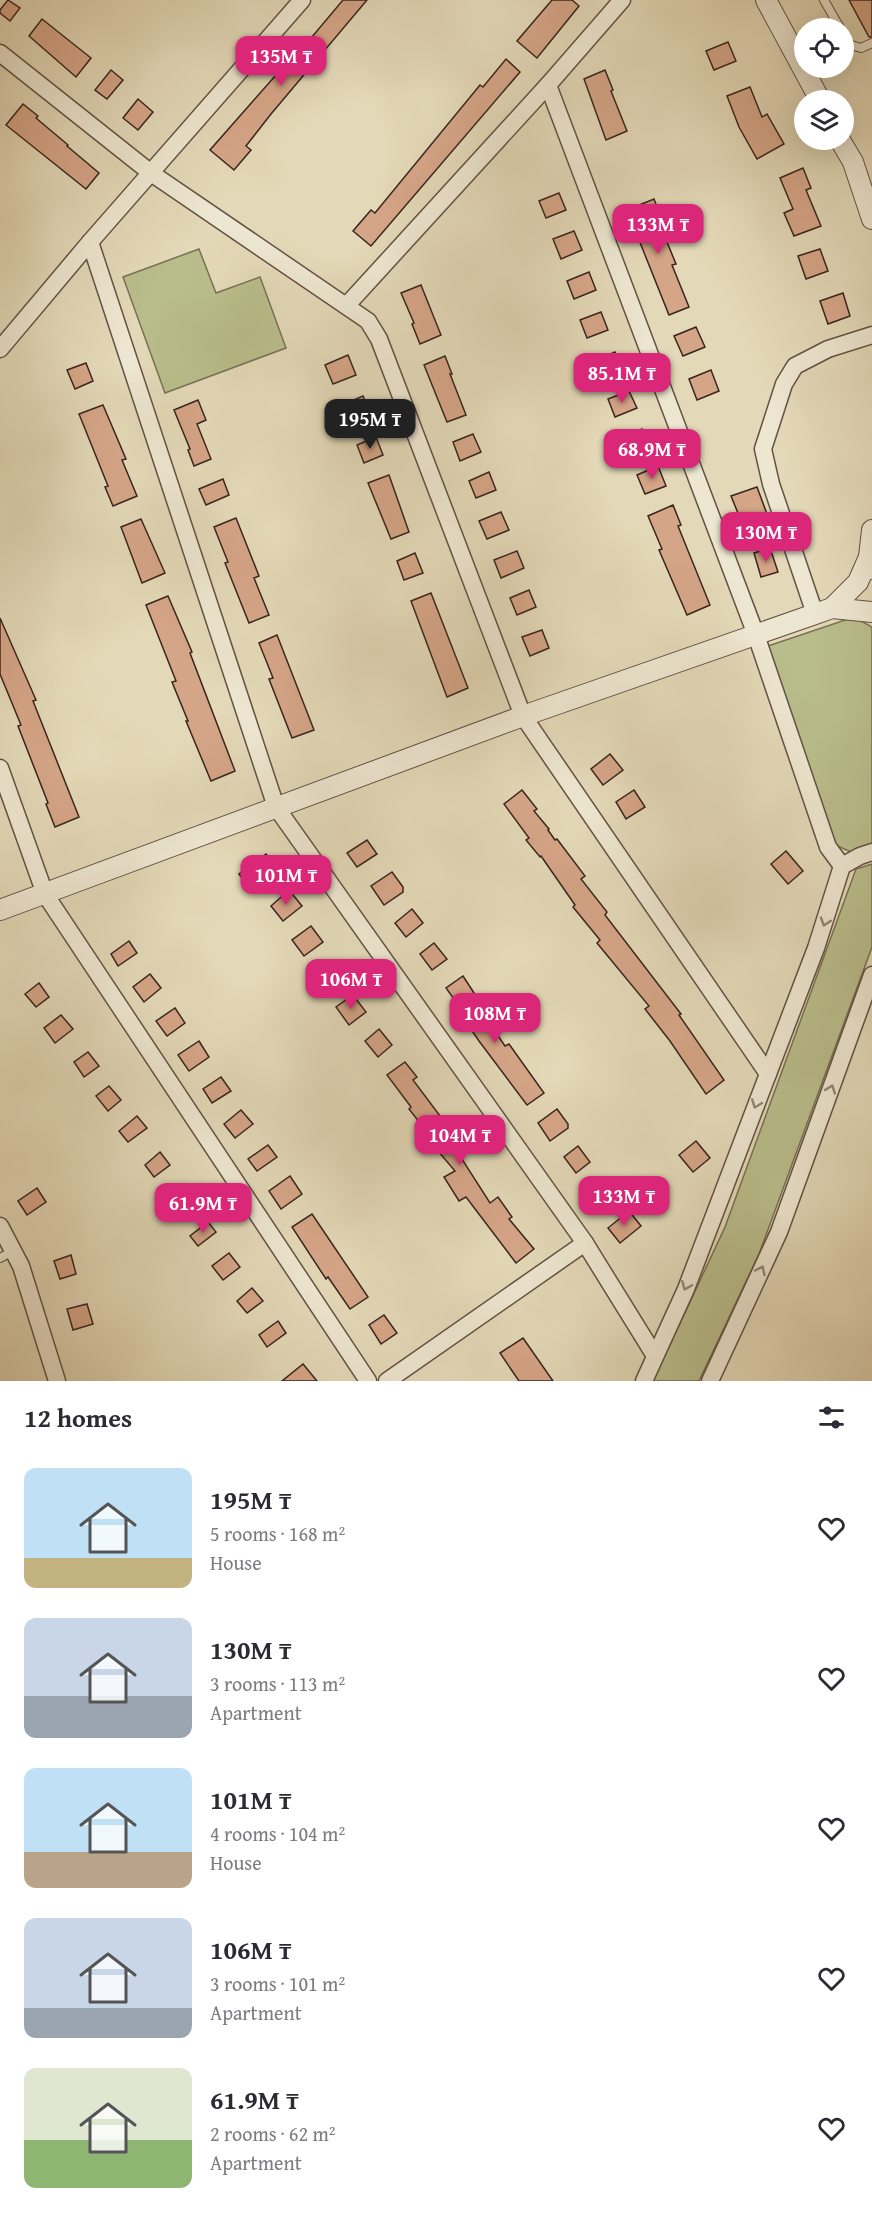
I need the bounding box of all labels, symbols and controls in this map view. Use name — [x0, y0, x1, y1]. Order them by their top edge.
map controls — [794, 18, 854, 150]
button: locate — [794, 18, 854, 78]
pin: 135M ₸ — [232, 36, 330, 87]
text: 135M ₸ — [249, 41, 313, 70]
button: layers — [794, 90, 854, 150]
pin: 133M ₸ — [609, 204, 707, 255]
text: 133M ₸ — [626, 209, 690, 238]
pin: 85.1M ₸ — [567, 353, 677, 404]
text: 85.1M ₸ — [588, 358, 656, 387]
pin: 195M ₸ — [321, 399, 419, 450]
text: 195M ₸ — [338, 404, 402, 433]
pin: 68.9M ₸ — [597, 429, 707, 480]
text: 68.9M ₸ — [618, 434, 686, 463]
pin: 130M ₸ — [717, 512, 815, 563]
text: 130M ₸ — [734, 517, 798, 546]
pin: 101M ₸ — [237, 855, 335, 906]
text: 101M ₸ — [254, 860, 318, 889]
one-way arrow — [819, 916, 832, 927]
pin: 106M ₸ — [302, 959, 400, 1010]
text: 106M ₸ — [319, 964, 383, 993]
pin: 108M ₸ — [446, 993, 544, 1044]
text: 108M ₸ — [463, 998, 527, 1027]
one-way arrow — [823, 1084, 836, 1094]
one-way arrow — [751, 1098, 764, 1109]
pin: 104M ₸ — [411, 1115, 509, 1166]
text: 104M ₸ — [428, 1120, 492, 1149]
pin: 133M ₸ — [575, 1176, 673, 1227]
text: 133M ₸ — [592, 1181, 656, 1210]
pin: 61.9M ₸ — [148, 1183, 258, 1234]
text: 61.9M ₸ — [169, 1188, 237, 1217]
one-way arrow — [754, 1266, 766, 1277]
one-way arrow — [681, 1281, 694, 1291]
text: 12 homes — [24, 1398, 132, 1437]
icon: filters — [815, 1401, 848, 1434]
text: 195M ₸ — [210, 1480, 292, 1519]
icon: home — [72, 1492, 144, 1564]
icon: heart — [815, 1512, 848, 1545]
text: 5 rooms · 168 m² — [210, 1519, 345, 1548]
text: House — [210, 1548, 262, 1577]
text: 130M ₸ — [210, 1630, 292, 1669]
icon: home — [72, 1642, 144, 1714]
icon: heart — [815, 1662, 848, 1695]
text: 3 rooms · 113 m² — [210, 1669, 345, 1698]
text: Apartment — [210, 1698, 302, 1727]
text: 101M ₸ — [210, 1780, 292, 1819]
icon: home — [72, 1792, 144, 1864]
icon: heart — [815, 1812, 848, 1845]
text: 4 rooms · 104 m² — [210, 1819, 345, 1848]
text: House — [210, 1848, 262, 1877]
text: 106M ₸ — [210, 1930, 292, 1969]
icon: home — [72, 1942, 144, 2014]
icon: heart — [815, 1962, 848, 1995]
text: 3 rooms · 101 m² — [210, 1969, 345, 1998]
text: Apartment — [210, 1998, 302, 2027]
text: 61.9M ₸ — [210, 2080, 299, 2119]
icon: home — [72, 2092, 144, 2164]
icon: heart — [815, 2112, 848, 2145]
text: 2 rooms · 62 m² — [210, 2119, 336, 2148]
text: Apartment — [210, 2148, 302, 2177]

